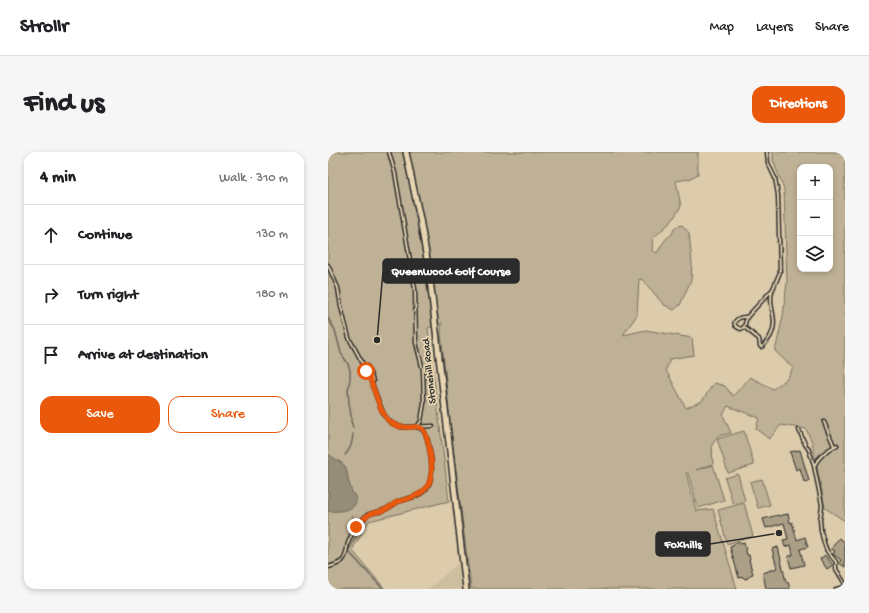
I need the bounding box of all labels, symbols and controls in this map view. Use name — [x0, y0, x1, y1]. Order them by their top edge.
text: Strollr — [20, 16, 68, 39]
text: Map — [710, 19, 734, 36]
text: Layers — [756, 19, 793, 36]
text: Share — [815, 19, 849, 36]
button: Directions — [752, 86, 845, 123]
text: Find us — [24, 88, 104, 121]
map controls — [797, 164, 833, 272]
button: + — [797, 164, 833, 200]
text: 4 min — [40, 168, 76, 188]
text: Walk · 310 m — [219, 171, 288, 186]
button: − — [797, 200, 833, 236]
icon: ahead — [40, 224, 62, 246]
text: Continue — [78, 226, 132, 244]
text: 130 m — [256, 227, 288, 242]
button: layers — [797, 236, 833, 272]
callout: Queenwood Golf Course — [383, 259, 519, 283]
text: Queenwood Golf Course — [391, 266, 512, 280]
icon: right — [40, 284, 62, 306]
text: Turn right — [78, 286, 138, 304]
text: 180 m — [256, 287, 288, 302]
street label: Stonehill Road — [420, 336, 439, 404]
icon: arrive — [40, 344, 62, 366]
text: Arrive at destination — [78, 346, 208, 364]
route start — [357, 362, 375, 380]
button: Save — [40, 396, 160, 433]
button: Share — [168, 396, 288, 433]
route end — [347, 518, 365, 536]
callout: Foxhills — [656, 532, 710, 556]
text: Foxhills — [663, 539, 702, 553]

